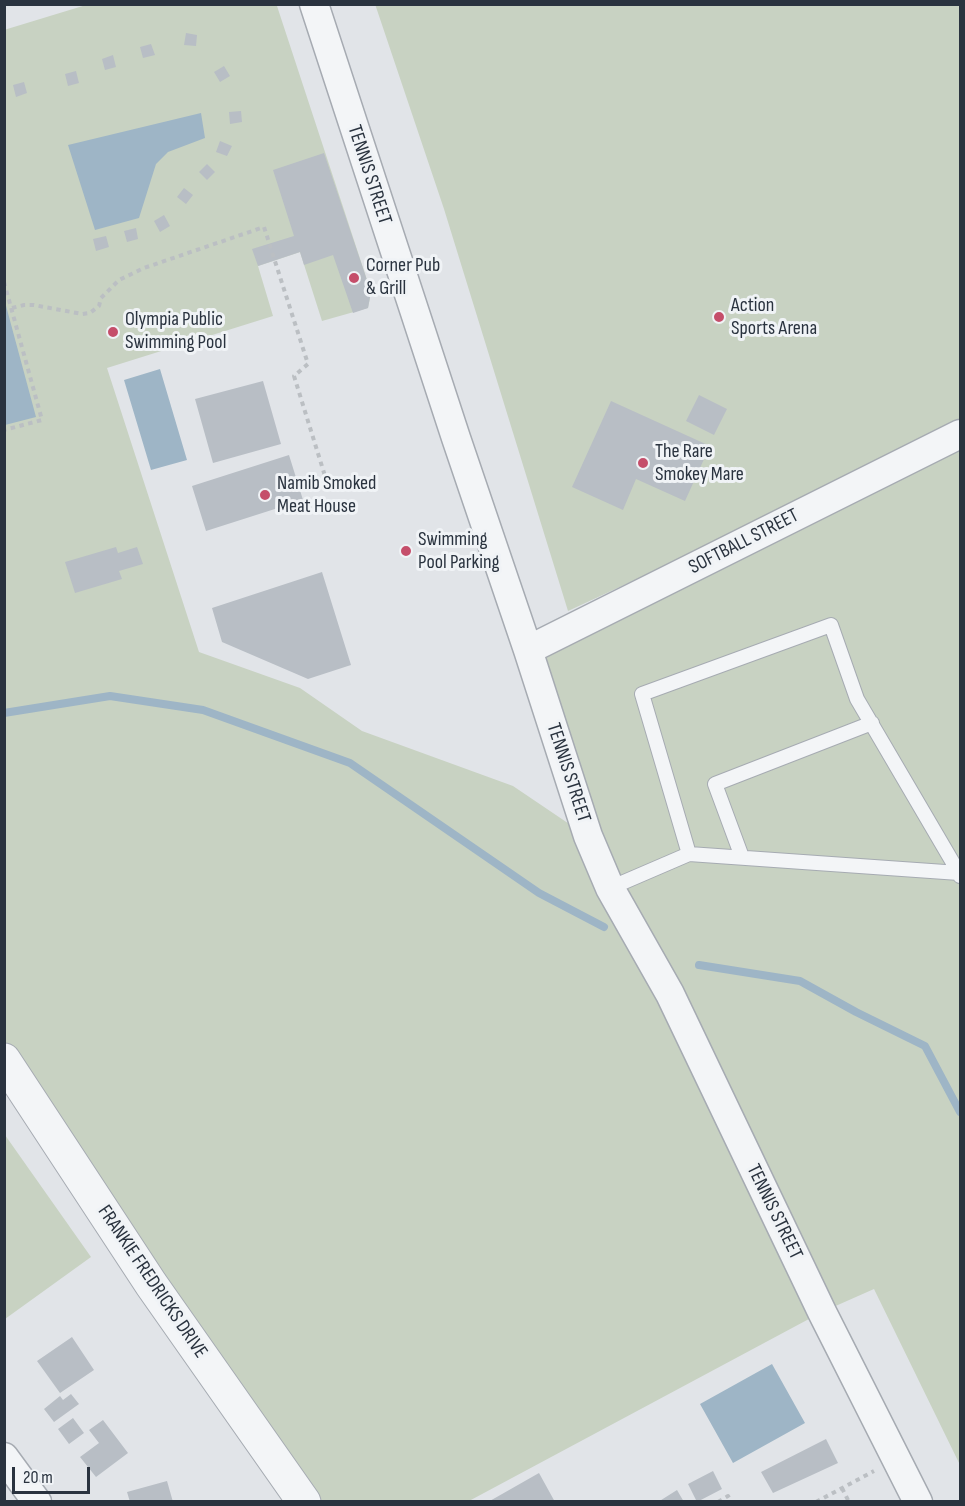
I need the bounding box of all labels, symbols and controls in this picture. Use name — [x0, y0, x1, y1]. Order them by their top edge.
street label: TENNIS STREET — [342, 122, 396, 228]
place label: Corner Pub & Grill — [366, 254, 440, 301]
marker: Corner Pub & Grill — [347, 271, 361, 285]
place label: Action Sports Arena — [731, 294, 817, 341]
place label: Olympia Public Swimming Pool — [125, 308, 226, 355]
marker: Action Sports Arena — [712, 310, 726, 324]
marker: Olympia Public Swimming Pool — [106, 325, 120, 339]
place label: The Rare Smokey Mare — [655, 440, 744, 487]
marker: The Rare Smokey Mare — [636, 456, 650, 470]
place label: Namib Smoked Meat House — [277, 472, 376, 519]
marker: Namib Smoked Meat House — [258, 488, 272, 502]
street label: SOFTBALL STREET — [685, 504, 803, 580]
place label: Swimming Pool Parking — [418, 528, 499, 575]
marker: Swimming Pool Parking — [399, 544, 413, 558]
street label: TENNIS STREET — [541, 720, 595, 826]
street label: TENNIS STREET — [741, 1160, 807, 1264]
street label: FRANKIE FREDRICKS DRIVE — [92, 1201, 212, 1363]
scale bar — [15, 1455, 93, 1493]
text: 20 m — [23, 1467, 53, 1488]

